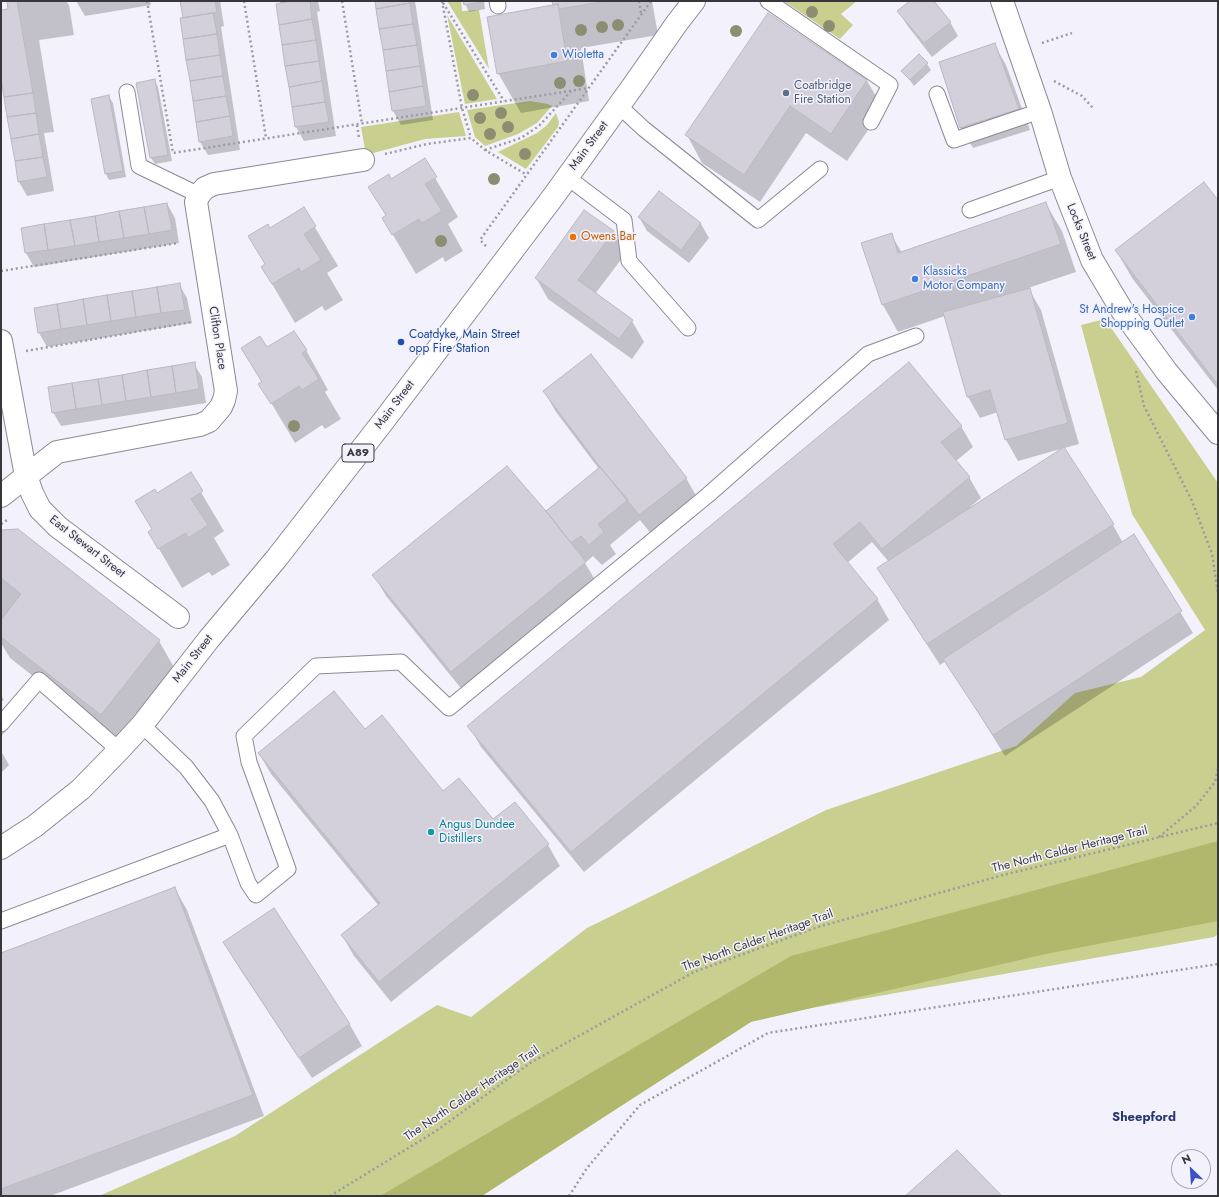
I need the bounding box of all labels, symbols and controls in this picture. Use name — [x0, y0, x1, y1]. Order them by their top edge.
place label: Wioletta — [562, 48, 604, 62]
marker: Wioletta — [549, 50, 559, 60]
place label: Coatbridge Fire Station — [794, 79, 851, 107]
marker: Coatbridge Fire Station — [781, 88, 791, 98]
street label: Main Street — [566, 119, 612, 173]
street label: Locks Street — [1063, 201, 1099, 263]
place label: Owens Bar — [581, 230, 636, 244]
marker: Owens Bar — [568, 232, 578, 242]
place label: Klassicks Motor Company — [923, 265, 1005, 293]
marker: Klassicks Motor Company — [910, 274, 920, 284]
place label: St Andrew's Hospice Shopping Outlet — [1079, 303, 1184, 331]
street label: Clifton Place — [205, 305, 229, 371]
marker: St Andrew's Hospice Shopping Outlet — [1187, 312, 1197, 322]
place label: Coatdyke, Main Street opp Fire Station — [409, 328, 520, 356]
marker: Coatdyke, Main Street opp Fire Station — [396, 337, 406, 347]
street label: Main Street — [372, 378, 418, 432]
road number: A89 — [342, 444, 374, 462]
street label: East Stewart Street — [46, 513, 128, 581]
street label: Main Street — [170, 632, 216, 686]
place label: Angus Dundee Distillers — [439, 818, 515, 846]
street label: The North Calder Heritage Trail — [991, 824, 1149, 876]
marker: Angus Dundee Distillers — [426, 827, 436, 837]
street label: The North Calder Heritage Trail — [681, 907, 835, 975]
street label: The North Calder Heritage Trail — [402, 1043, 542, 1145]
district label: Sheepford — [1112, 1110, 1176, 1126]
north arrow — [1171, 1149, 1211, 1189]
text: N — [1179, 1150, 1194, 1168]

